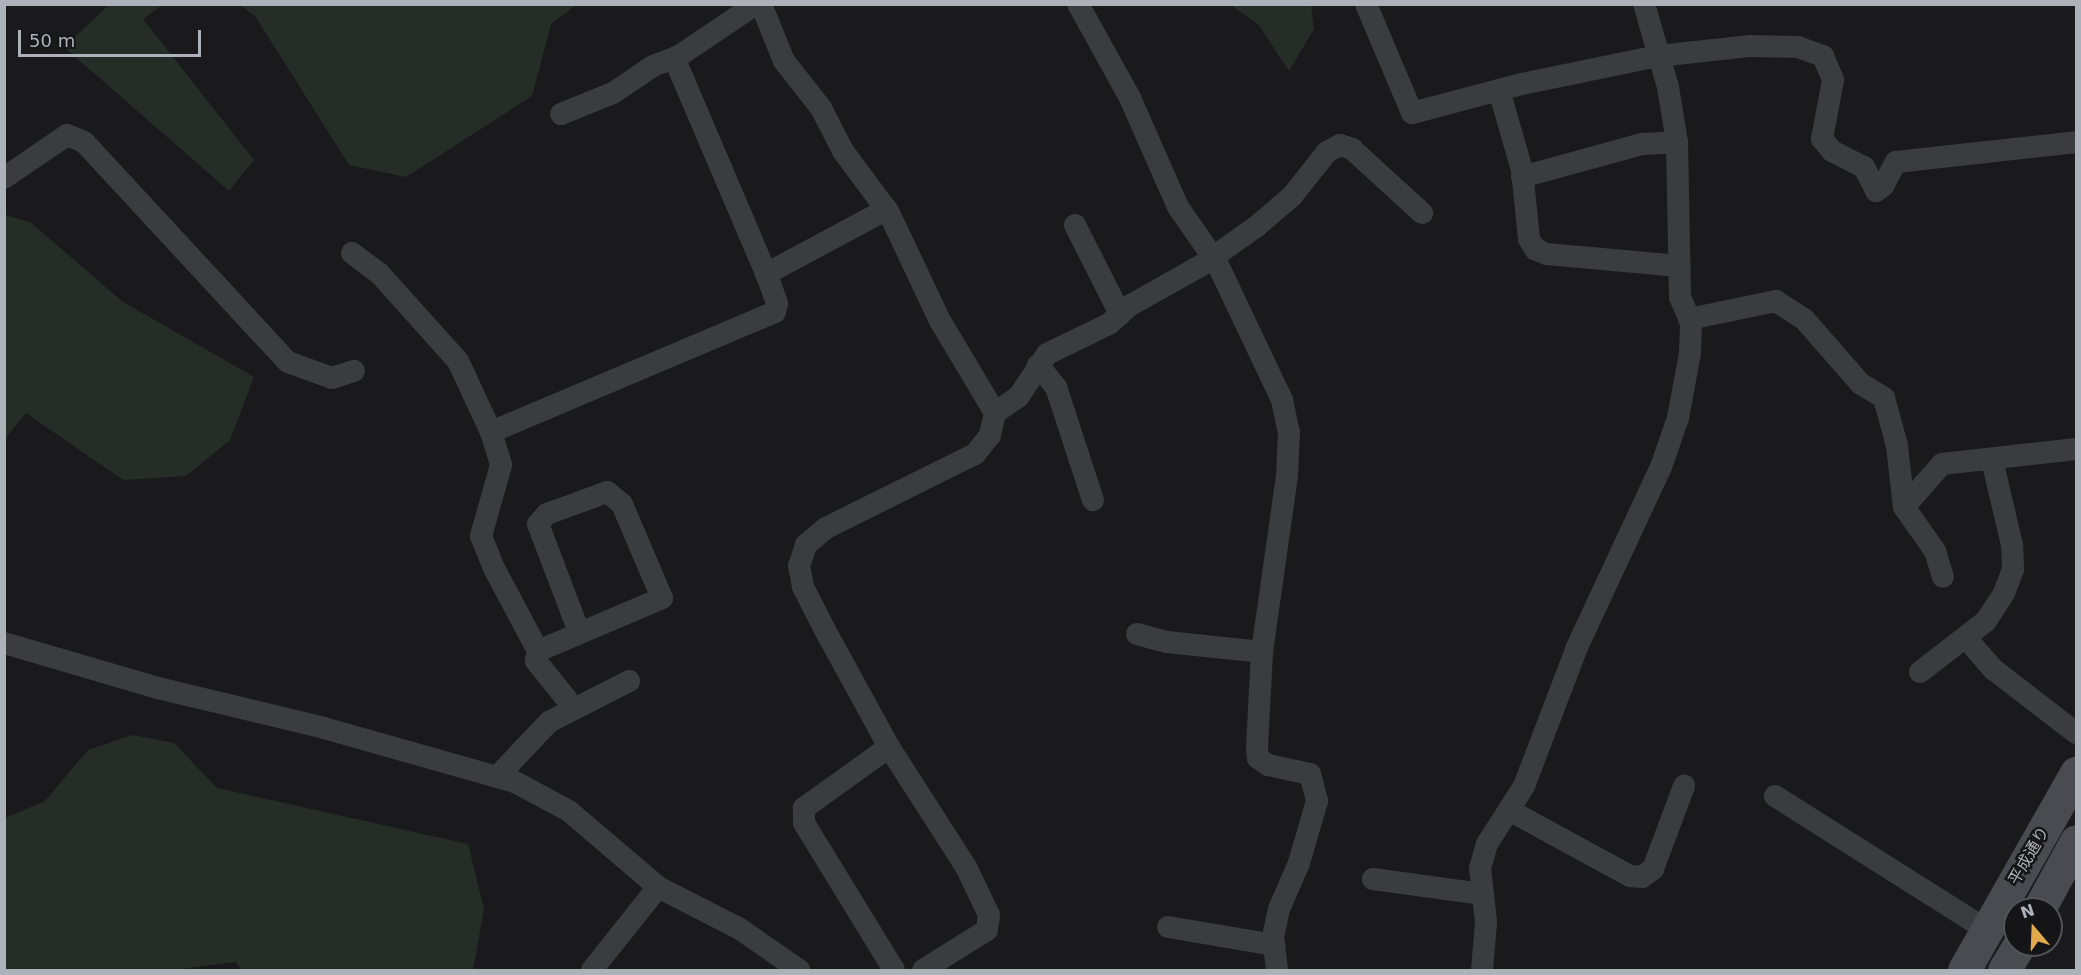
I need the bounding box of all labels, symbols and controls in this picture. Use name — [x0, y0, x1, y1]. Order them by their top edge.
scale bar — [21, 18, 204, 56]
text: 50 m — [29, 30, 75, 51]
street label: 平成通り — [2005, 823, 2053, 889]
north arrow — [2003, 897, 2063, 957]
text: N — [2018, 900, 2037, 923]

